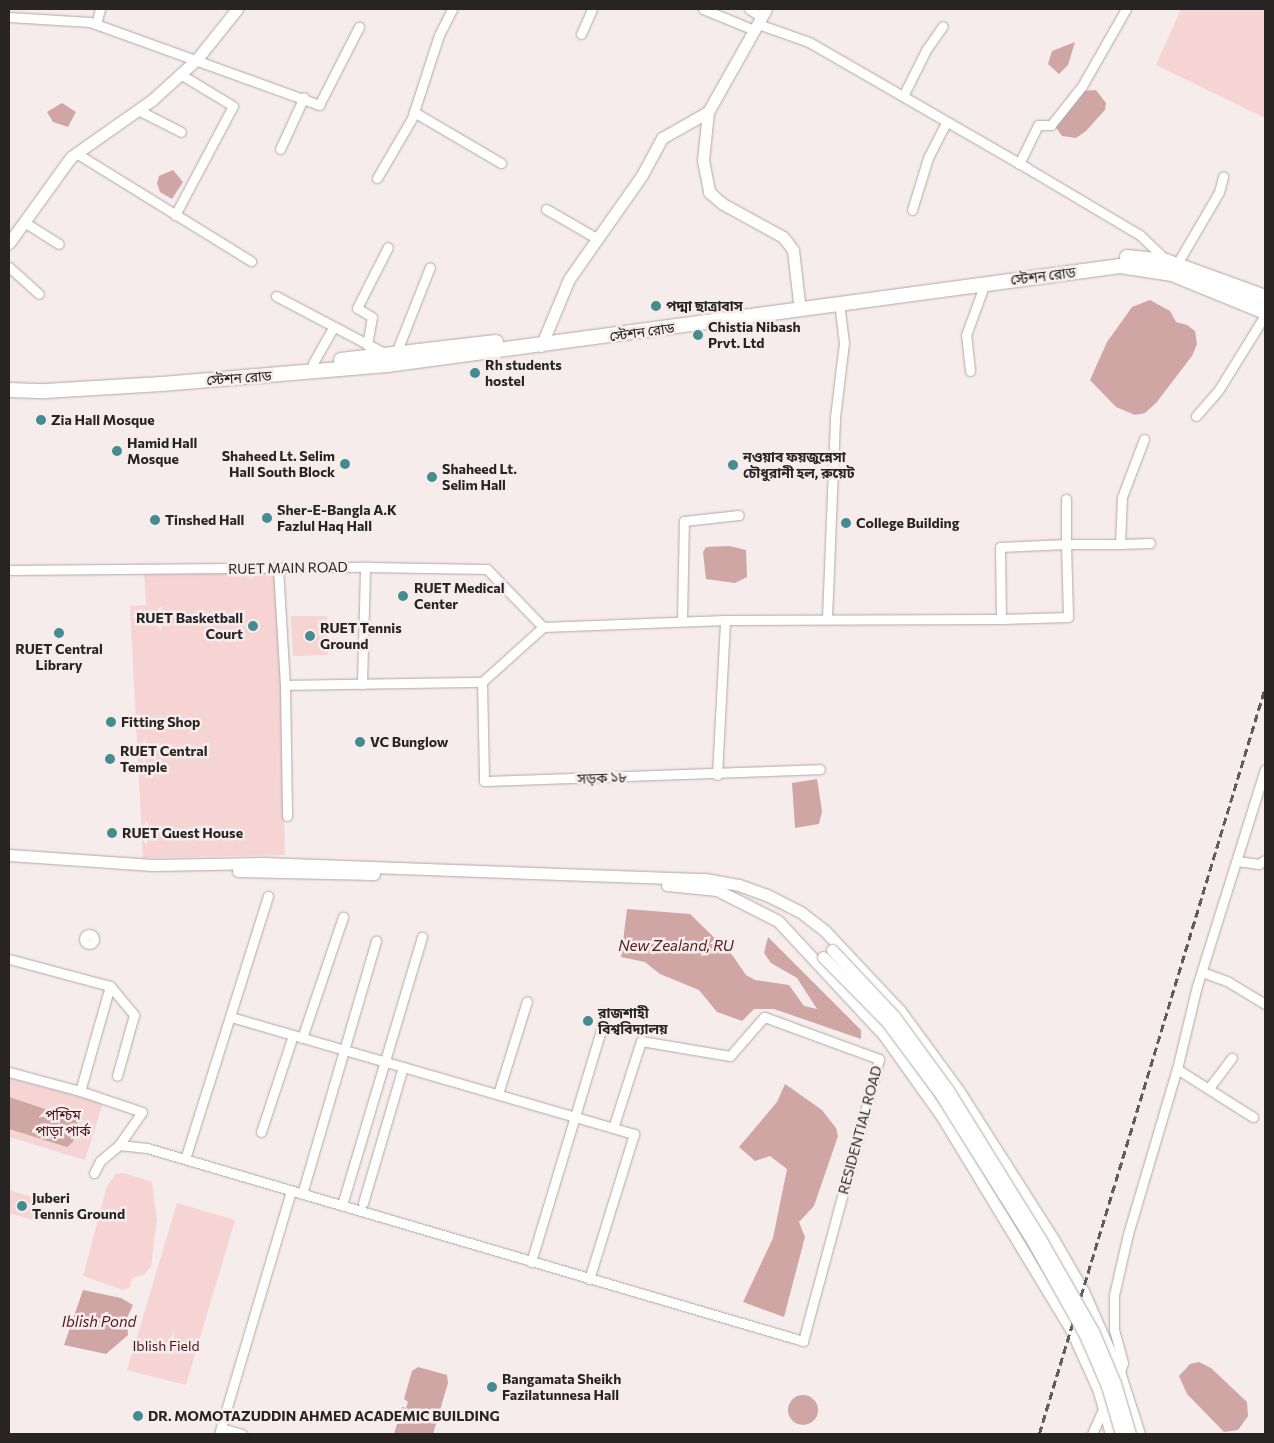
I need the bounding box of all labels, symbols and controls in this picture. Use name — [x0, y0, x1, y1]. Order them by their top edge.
street label: স্টেশন রোড — [1010, 264, 1076, 288]
place label: পদ্মা ছাত্রাবাস — [666, 298, 743, 314]
marker: পদ্মা ছাত্রাবাস — [650, 300, 662, 312]
street label: স্টেশন রোড — [608, 319, 676, 345]
place label: Chistia Nibash Prvt. Ltd — [708, 319, 801, 352]
marker: Chistia Nibash Prvt. Ltd — [692, 329, 704, 341]
place label: Rh students hostel — [485, 357, 562, 390]
street label: স্টেশন রোড — [206, 367, 272, 389]
marker: Rh students hostel — [469, 367, 481, 379]
place label: Zia Hall Mosque — [51, 412, 154, 428]
marker: Zia Hall Mosque — [35, 414, 47, 426]
place label: Hamid Hall Mosque — [127, 435, 197, 468]
marker: Hamid Hall Mosque — [111, 445, 123, 457]
place label: Shaheed Lt. Selim Hall South Block — [222, 448, 335, 481]
place label: নওয়াব ফয়জুন্নেসা চৌধুরানী হল, রুয়েট — [743, 449, 855, 482]
marker: Shaheed Lt. Selim Hall South Block — [339, 458, 351, 470]
marker: নওয়াব ফয়জুন্নেসা চৌধুরানী হল, রুয়েট — [727, 459, 739, 471]
place label: Shaheed Lt. Selim Hall — [442, 461, 517, 494]
marker: Shaheed Lt. Selim Hall — [426, 471, 438, 483]
place label: Sher-E-Bangla A.K Fazlul Haq Hall — [277, 502, 397, 534]
place label: Tinshed Hall — [165, 512, 244, 528]
marker: Sher-E-Bangla A.K Fazlul Haq Hall — [261, 512, 273, 524]
marker: Tinshed Hall — [149, 514, 161, 526]
place label: College Building — [856, 515, 959, 531]
marker: College Building — [840, 517, 852, 529]
street label: RUET MAIN ROAD — [228, 559, 348, 577]
place label: RUET Medical Center — [414, 580, 504, 612]
marker: RUET Medical Center — [396, 589, 410, 603]
place label: RUET Basketball Court — [136, 610, 243, 642]
marker: RUET Basketball Court — [247, 620, 259, 632]
place label: RUET Tennis Ground — [320, 620, 402, 652]
marker: RUET Central Library — [53, 627, 65, 639]
marker: RUET Tennis Ground — [304, 630, 316, 642]
place label: RUET Central Library — [15, 641, 103, 674]
place label: Fitting Shop — [121, 714, 200, 730]
marker: Fitting Shop — [105, 716, 117, 728]
place label: VC Bunglow — [370, 734, 448, 750]
marker: VC Bunglow — [354, 736, 366, 748]
place label: RUET Central Temple — [120, 743, 207, 776]
marker: RUET Central Temple — [104, 753, 116, 765]
street label: সড়ক ১৮ — [577, 769, 627, 787]
place label: RUET Guest House — [122, 825, 243, 841]
marker: RUET Guest House — [106, 827, 118, 839]
water label: New Zealand, RU — [618, 937, 734, 955]
place label: রাজশাহী বিশ্ববিদ্যালয় — [598, 1005, 668, 1038]
marker: রাজশাহী বিশ্ববিদ্যালয় — [582, 1015, 594, 1027]
street label: RESIDENTIAL ROAD — [835, 1064, 885, 1196]
park label: পশ্চিম পাড়া পার্ক — [35, 1107, 91, 1140]
place label: Juberi Tennis Ground — [32, 1190, 125, 1222]
marker: Juberi Tennis Ground — [16, 1200, 28, 1212]
water label: Iblish Pond — [62, 1313, 136, 1331]
park label: Iblish Field — [132, 1338, 200, 1354]
place label: Bangamata Sheikh Fazilatunnesa Hall — [502, 1371, 621, 1404]
marker: Bangamata Sheikh Fazilatunnesa Hall — [486, 1381, 498, 1393]
place label: DR. MOMOTAZUDDIN AHMED ACADEMIC BUILDING — [148, 1408, 500, 1424]
marker: DR. MOMOTAZUDDIN AHMED ACADEMIC BUILDING — [132, 1410, 144, 1422]

